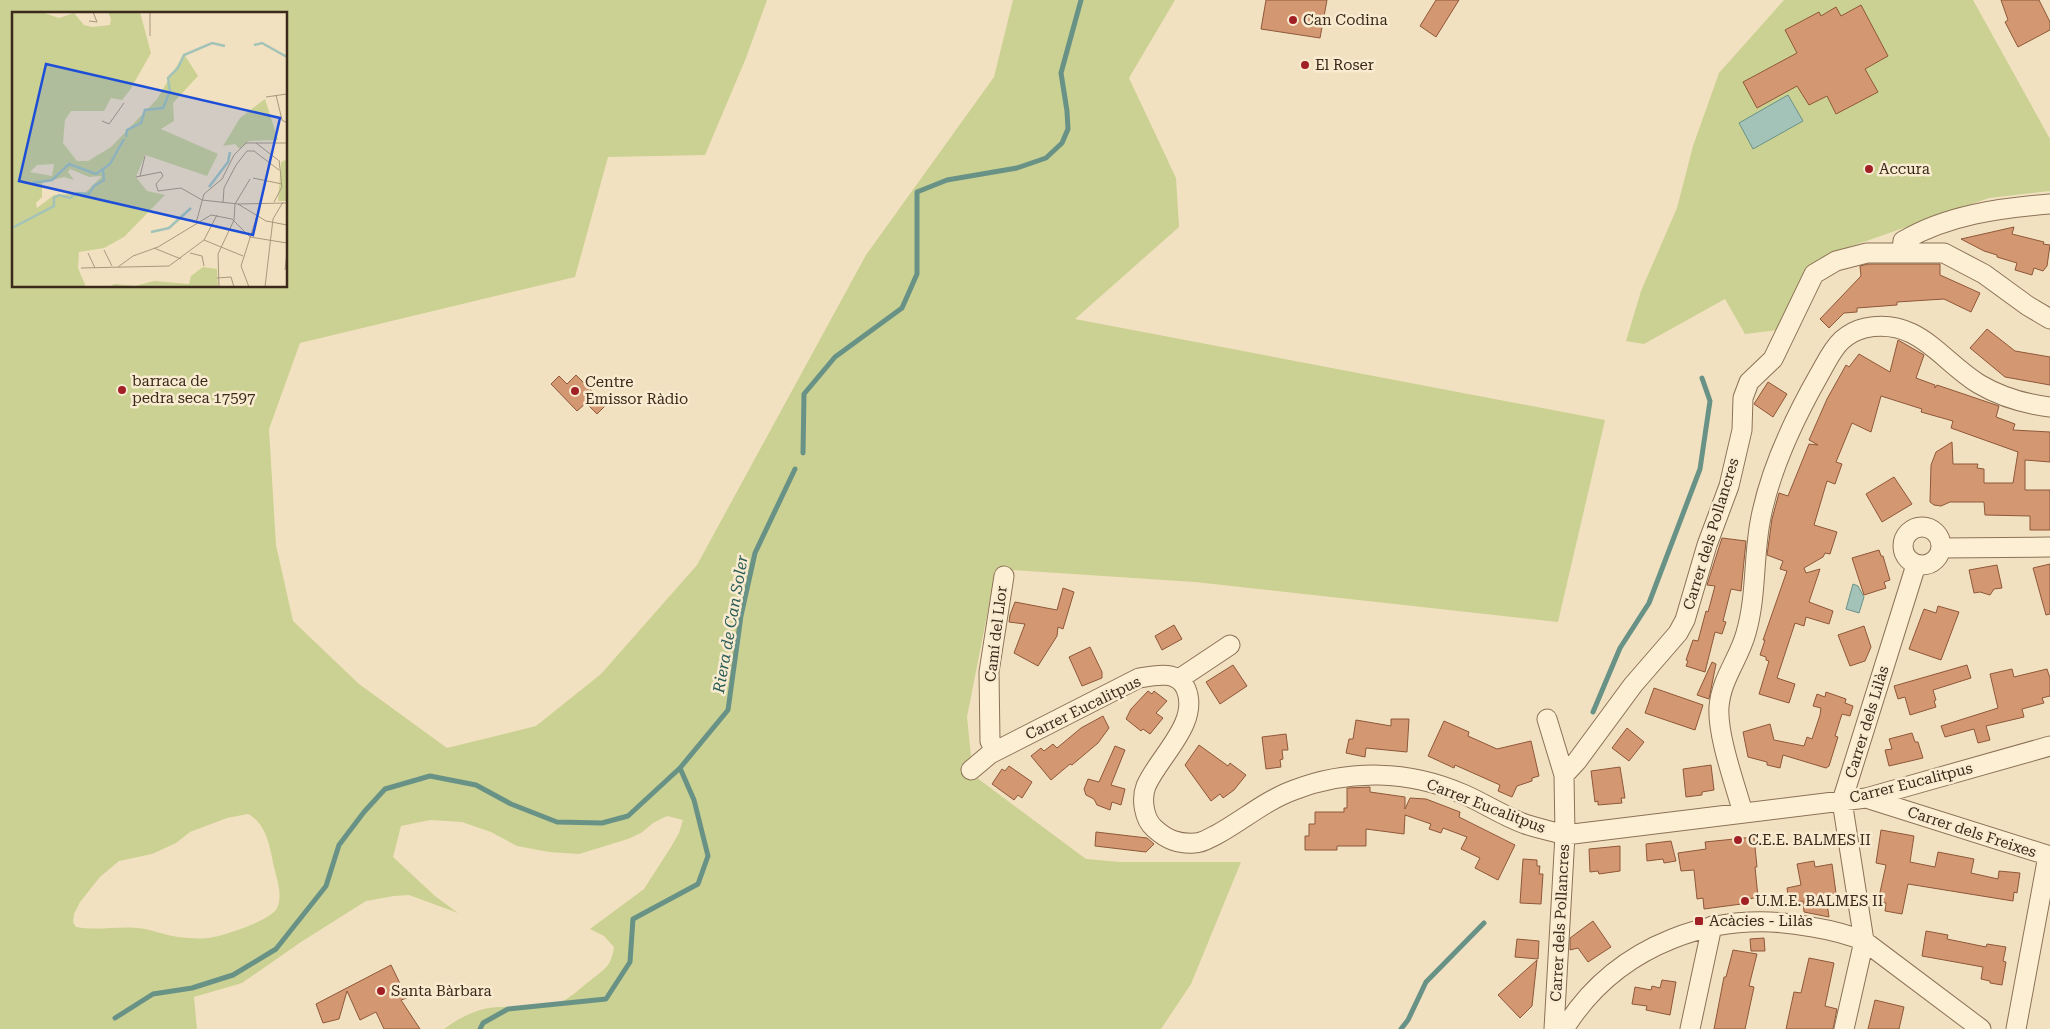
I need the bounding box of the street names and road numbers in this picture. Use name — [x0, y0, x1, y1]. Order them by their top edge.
street label: Carrer dels Pollancres — [1679, 456, 1743, 612]
street label: Camí del Llor — [981, 585, 1011, 683]
street label: Carrer dels Lilàs — [1841, 664, 1893, 780]
street label: Carrer Eucalitpus — [1022, 672, 1144, 744]
street label: Carrer Eucalitpus — [1848, 759, 1974, 807]
street label: Carrer Eucalitpus — [1424, 775, 1548, 837]
street label: Carrer dels Freixes — [1905, 803, 2039, 861]
street label: Carrer dels Pollancres — [1547, 844, 1573, 1002]

